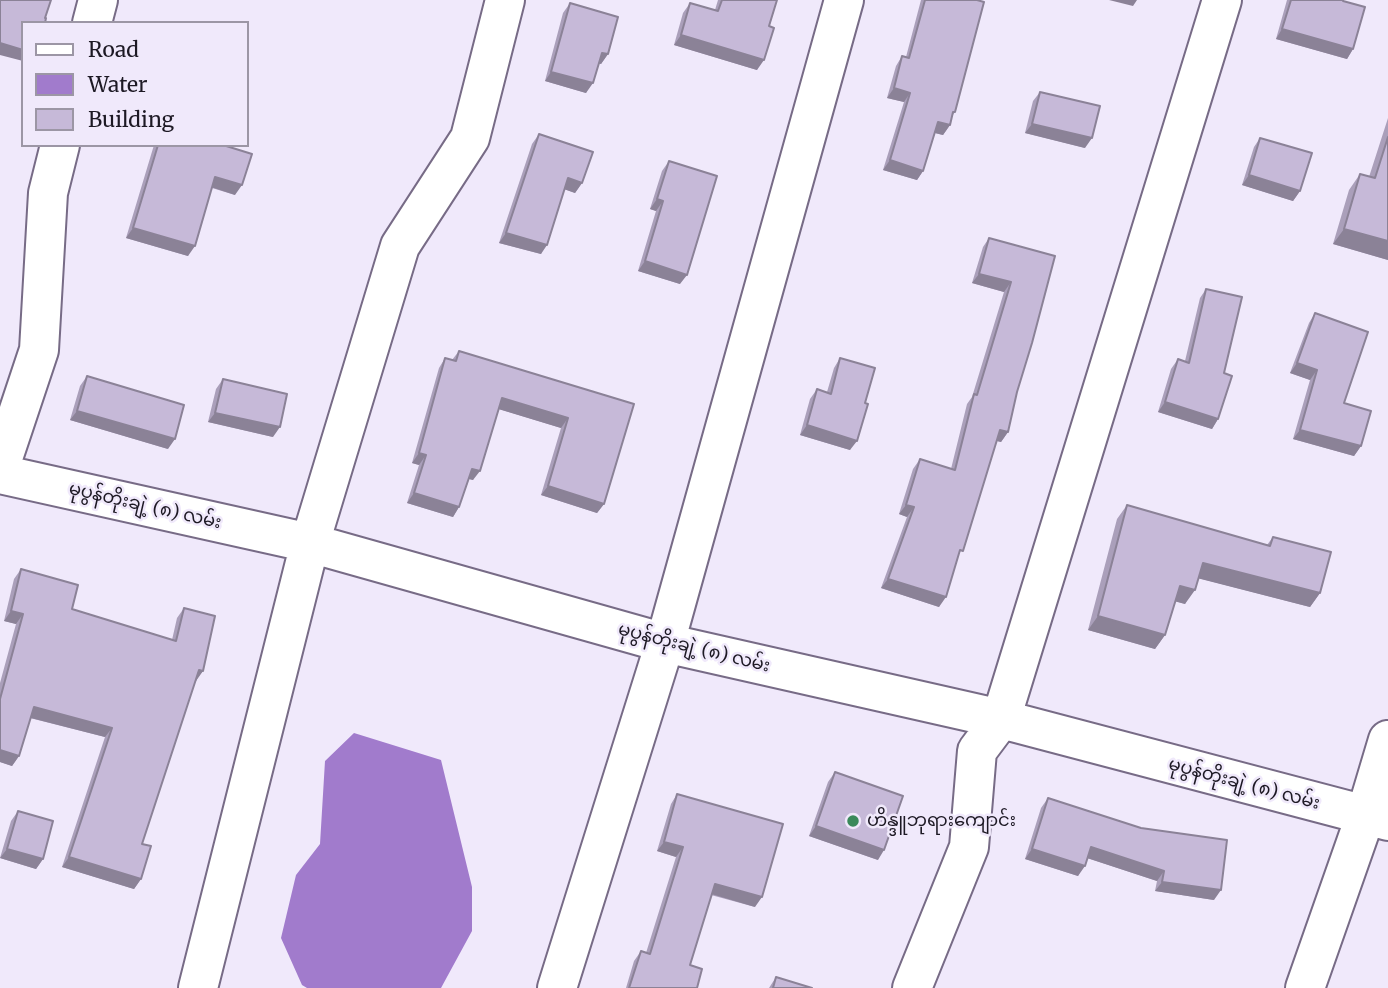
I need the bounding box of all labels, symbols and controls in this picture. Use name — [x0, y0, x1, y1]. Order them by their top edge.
legend — [21, 21, 248, 147]
text: Road — [88, 36, 139, 63]
text: Water — [88, 71, 147, 98]
text: Building — [88, 106, 174, 133]
street label: မုပွန်တိုးချဲ့ (၈) လမ်း — [67, 478, 223, 534]
street label: မုပွန်တိုးချဲ့ (၈) လမ်း — [616, 619, 772, 677]
street label: မုပွန်တိုးချဲ့ (၈) လမ်း — [1166, 753, 1322, 815]
place label: ဟိန္ဒူဘုရားကျောင်း — [867, 810, 1016, 832]
marker: ဟိန္ဒူဘုရားကျောင်း — [845, 813, 861, 829]

